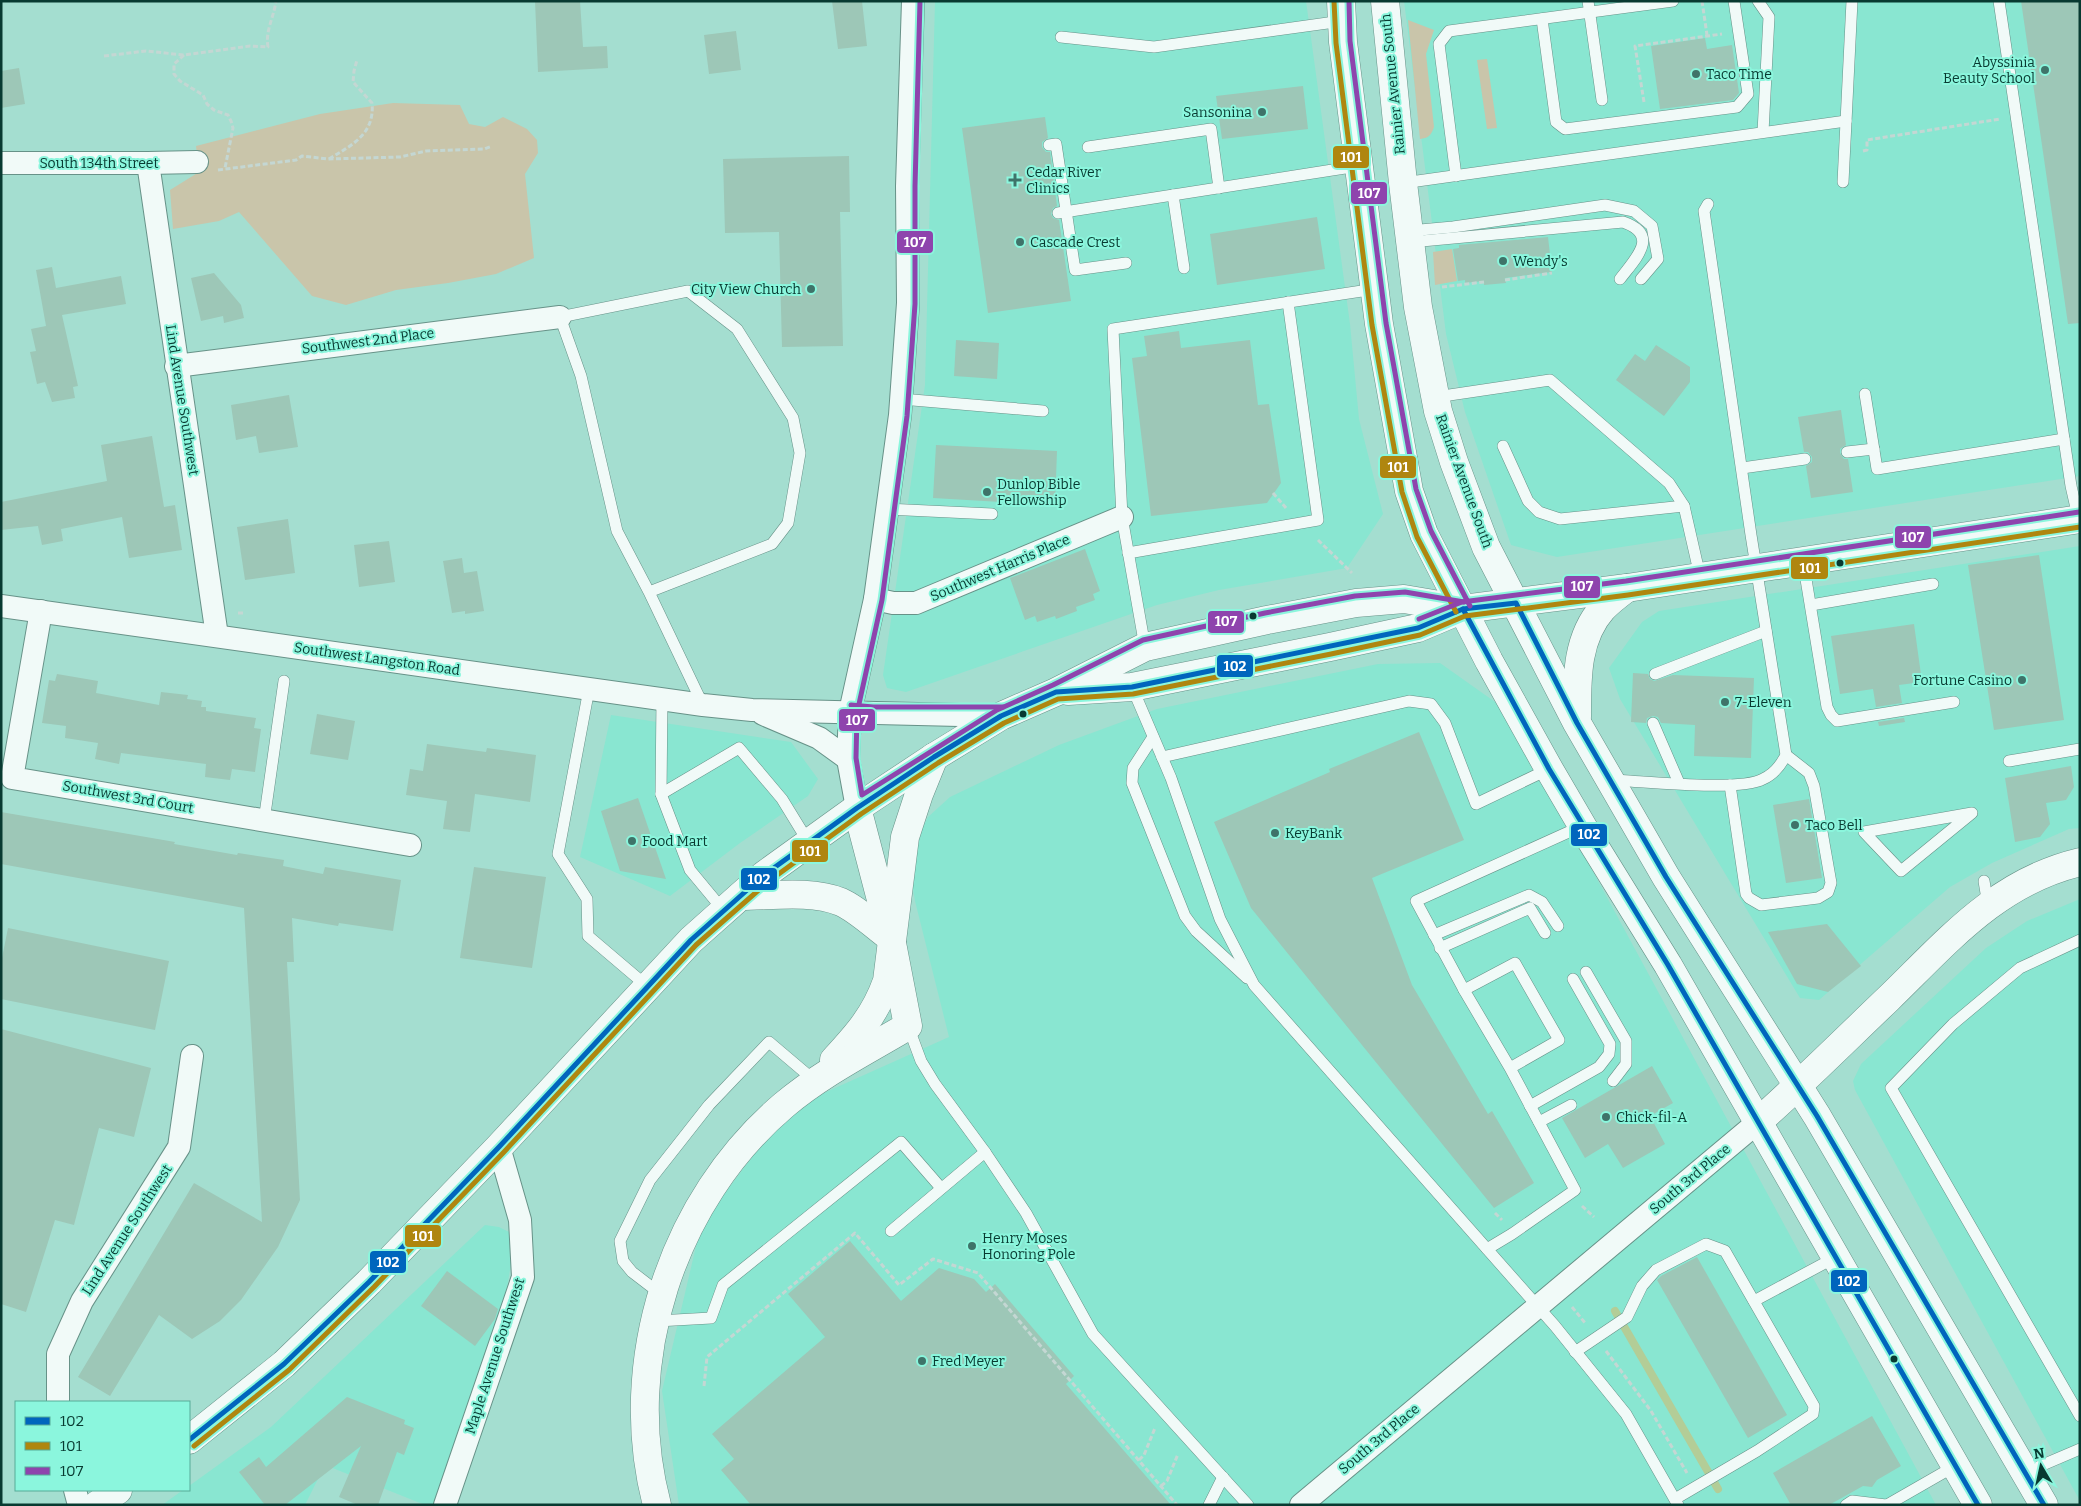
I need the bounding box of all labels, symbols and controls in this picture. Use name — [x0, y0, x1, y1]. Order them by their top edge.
street label: Rainier Avenue South — [1377, 13, 1409, 155]
place label: Abyssinia Beauty School — [1943, 54, 2035, 87]
marker: Abyssinia Beauty School — [2039, 64, 2051, 76]
place label: Taco Time — [1706, 66, 1772, 83]
marker: Taco Time — [1690, 68, 1702, 80]
place label: Sansonina — [1183, 104, 1252, 121]
marker: Sansonina — [1256, 106, 1268, 118]
line badge: 101 — [1332, 145, 1370, 169]
text: 101 — [1341, 149, 1361, 166]
street label: South 134th Street — [39, 155, 159, 172]
place label: Cedar River Clinics — [1026, 164, 1101, 197]
marker: Cedar River Clinics — [1008, 173, 1022, 187]
line badge: 107 — [1350, 181, 1388, 205]
text: 107 — [1358, 185, 1381, 202]
line badge: 107 — [896, 230, 934, 254]
text: 107 — [904, 234, 927, 251]
place label: Cascade Crest — [1030, 234, 1120, 251]
marker: Cascade Crest — [1014, 236, 1026, 248]
place label: Wendy's — [1513, 253, 1568, 270]
marker: Wendy's — [1497, 255, 1509, 267]
place label: City View Church — [691, 281, 801, 298]
marker: City View Church — [805, 283, 817, 295]
street label: Lind Avenue Southwest — [162, 323, 202, 477]
street label: Southwest 2nd Place — [301, 324, 435, 358]
street label: Rainier Avenue South — [1432, 412, 1496, 550]
line badge: 101 — [1379, 455, 1417, 479]
text: 101 — [1388, 459, 1408, 476]
place label: Dunlop Bible Fellowship — [997, 476, 1080, 509]
marker: Dunlop Bible Fellowship — [981, 486, 993, 498]
line badge: 107 — [1894, 525, 1932, 549]
text: 107 — [1902, 529, 1925, 546]
street label: Southwest Harris Place — [928, 531, 1072, 605]
line badge: 101 — [1790, 556, 1829, 580]
unlabelled marker — [1835, 558, 1845, 568]
text: 101 — [1800, 560, 1820, 577]
line badge: 107 — [1563, 575, 1601, 599]
text: 107 — [1571, 578, 1594, 595]
line badge: 107 — [1207, 610, 1245, 634]
unlabelled marker — [1248, 611, 1258, 621]
text: 107 — [1215, 613, 1238, 630]
street label: Southwest Langston Road — [293, 639, 461, 679]
line badge: 102 — [1216, 654, 1254, 678]
text: 102 — [1224, 658, 1247, 675]
place label: Fortune Casino — [1913, 672, 2012, 689]
marker: Fortune Casino — [2016, 674, 2028, 686]
place label: 7-Eleven — [1735, 694, 1792, 711]
marker: 7-Eleven — [1719, 696, 1731, 708]
line badge: 107 — [838, 708, 876, 732]
unlabelled marker — [1018, 709, 1028, 719]
text: 107 — [846, 712, 869, 729]
street label: Southwest 3rd Court — [61, 777, 195, 817]
place label: Taco Bell — [1805, 817, 1862, 834]
marker: Taco Bell — [1789, 819, 1801, 831]
line badge: 102 — [1570, 823, 1608, 847]
place label: KeyBank — [1285, 825, 1342, 842]
text: 102 — [1578, 826, 1601, 843]
marker: KeyBank — [1269, 827, 1281, 839]
place label: Food Mart — [642, 833, 708, 850]
marker: Food Mart — [626, 835, 638, 847]
line badge: 101 — [791, 839, 829, 863]
text: 101 — [800, 843, 820, 860]
line badge: 102 — [740, 867, 778, 891]
text: 102 — [748, 871, 771, 888]
place label: Chick-fil-A — [1616, 1109, 1687, 1126]
marker: Chick-fil-A — [1600, 1111, 1612, 1123]
street label: South 3rd Place — [1646, 1140, 1734, 1218]
street label: Lind Avenue Southwest — [78, 1162, 176, 1298]
line badge: 101 — [404, 1224, 442, 1248]
text: 101 — [413, 1228, 433, 1245]
place label: Henry Moses Honoring Pole — [982, 1230, 1075, 1263]
marker: Henry Moses Honoring Pole — [966, 1240, 978, 1252]
line badge: 102 — [369, 1250, 407, 1274]
text: 102 — [377, 1254, 400, 1271]
line badge: 102 — [1830, 1269, 1868, 1293]
text: 102 — [1838, 1273, 1861, 1290]
street label: Maple Avenue Southwest — [462, 1276, 528, 1436]
place label: Fred Meyer — [932, 1353, 1005, 1370]
unlabelled marker — [1889, 1354, 1899, 1364]
marker: Fred Meyer — [916, 1355, 928, 1367]
street label: South 3rd Place — [1335, 1400, 1423, 1478]
legend — [15, 1401, 190, 1491]
text: 102 — [60, 1412, 84, 1430]
text: 101 — [60, 1437, 82, 1455]
north arrow — [2016, 1441, 2066, 1491]
text: N — [2032, 1444, 2046, 1463]
text: 107 — [60, 1462, 84, 1480]

